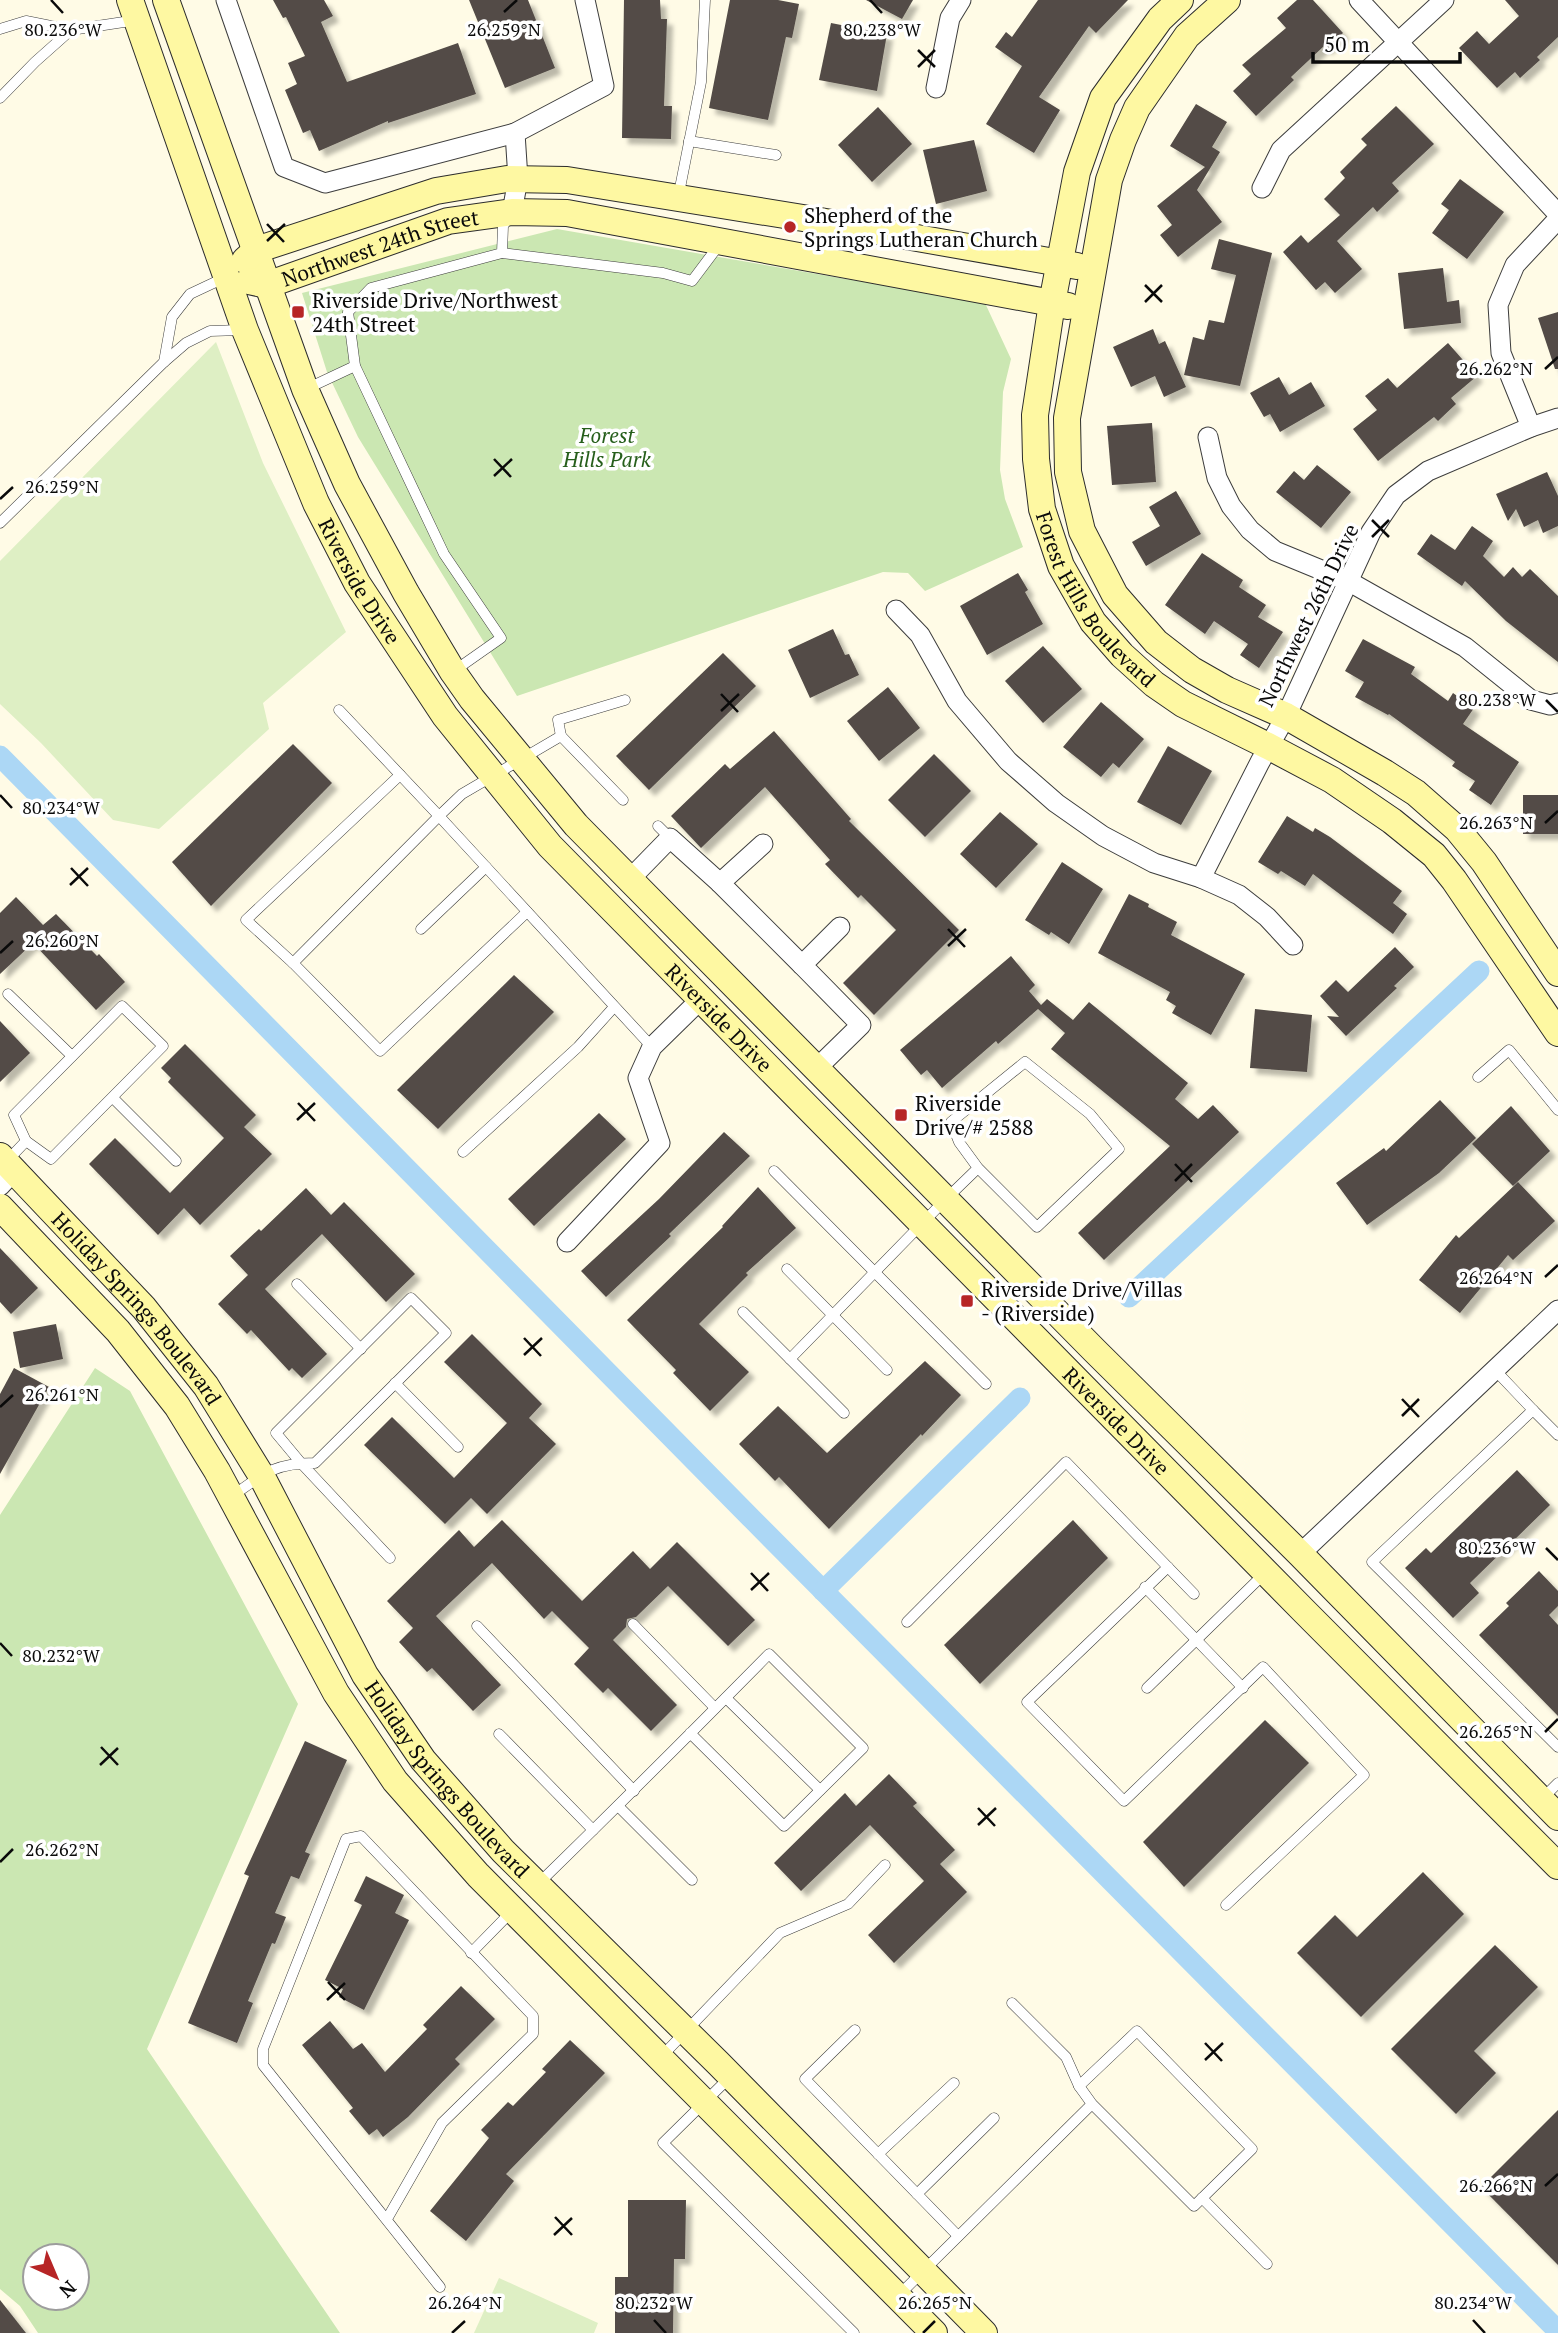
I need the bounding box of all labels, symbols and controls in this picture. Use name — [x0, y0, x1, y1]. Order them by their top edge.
text: 80.236°W — [24, 17, 102, 41]
text: 26.259°N — [467, 17, 541, 41]
text: 80.238°W — [843, 17, 921, 41]
scale bar — [1313, 21, 1460, 65]
text: 50 m — [1324, 30, 1370, 58]
place label: Shepherd of the Springs Lutheran Church — [804, 201, 1038, 253]
street label: Northwest 24th Street — [278, 203, 481, 293]
marker: Shepherd of the Springs Lutheran Church — [782, 219, 798, 235]
place label: Riverside Drive/Northwest 24th Street — [312, 286, 558, 338]
marker: Riverside Drive/Northwest 24th Street — [290, 304, 306, 320]
text: 26.262°N — [1459, 356, 1533, 380]
park label: Forest Hills Park — [562, 421, 652, 473]
text: 26.259°N — [25, 474, 99, 498]
street label: Forest Hills Boulevard — [1030, 508, 1162, 693]
street label: Riverside Drive — [312, 513, 408, 649]
street label: Northwest 26th Drive — [1251, 519, 1365, 711]
text: 80.238°W — [1458, 687, 1536, 711]
text: 80.234°W — [22, 795, 100, 819]
text: 26.263°N — [1459, 810, 1533, 834]
text: 26.260°N — [25, 928, 99, 952]
street label: Riverside Drive — [660, 957, 779, 1078]
place label: Riverside Drive/# 2588 — [915, 1089, 1033, 1141]
marker: Riverside Drive/# 2588 — [893, 1107, 909, 1123]
street label: Holiday Springs Boulevard — [46, 1206, 228, 1410]
text: 26.264°N — [1459, 1265, 1533, 1289]
place label: Riverside Drive/Villas - (Riverside) — [981, 1275, 1183, 1327]
marker: Riverside Drive/Villas - (Riverside) — [959, 1293, 975, 1309]
street label: Riverside Drive — [1057, 1361, 1176, 1481]
text: 26.261°N — [25, 1382, 99, 1406]
text: 80.236°W — [1458, 1535, 1536, 1559]
text: 80.232°W — [22, 1643, 100, 1667]
street label: Holiday Springs Boulevard — [359, 1675, 536, 1884]
text: 26.265°N — [1459, 1719, 1533, 1743]
text: 26.262°N — [25, 1837, 99, 1861]
text: 26.266°N — [1459, 2173, 1533, 2197]
north arrow — [21, 2242, 91, 2312]
text: N — [54, 2276, 82, 2304]
text: 26.264°N — [428, 2290, 502, 2314]
text: 80.232°W — [615, 2290, 693, 2314]
text: 26.265°N — [898, 2290, 972, 2314]
text: 80.234°W — [1434, 2290, 1512, 2314]

